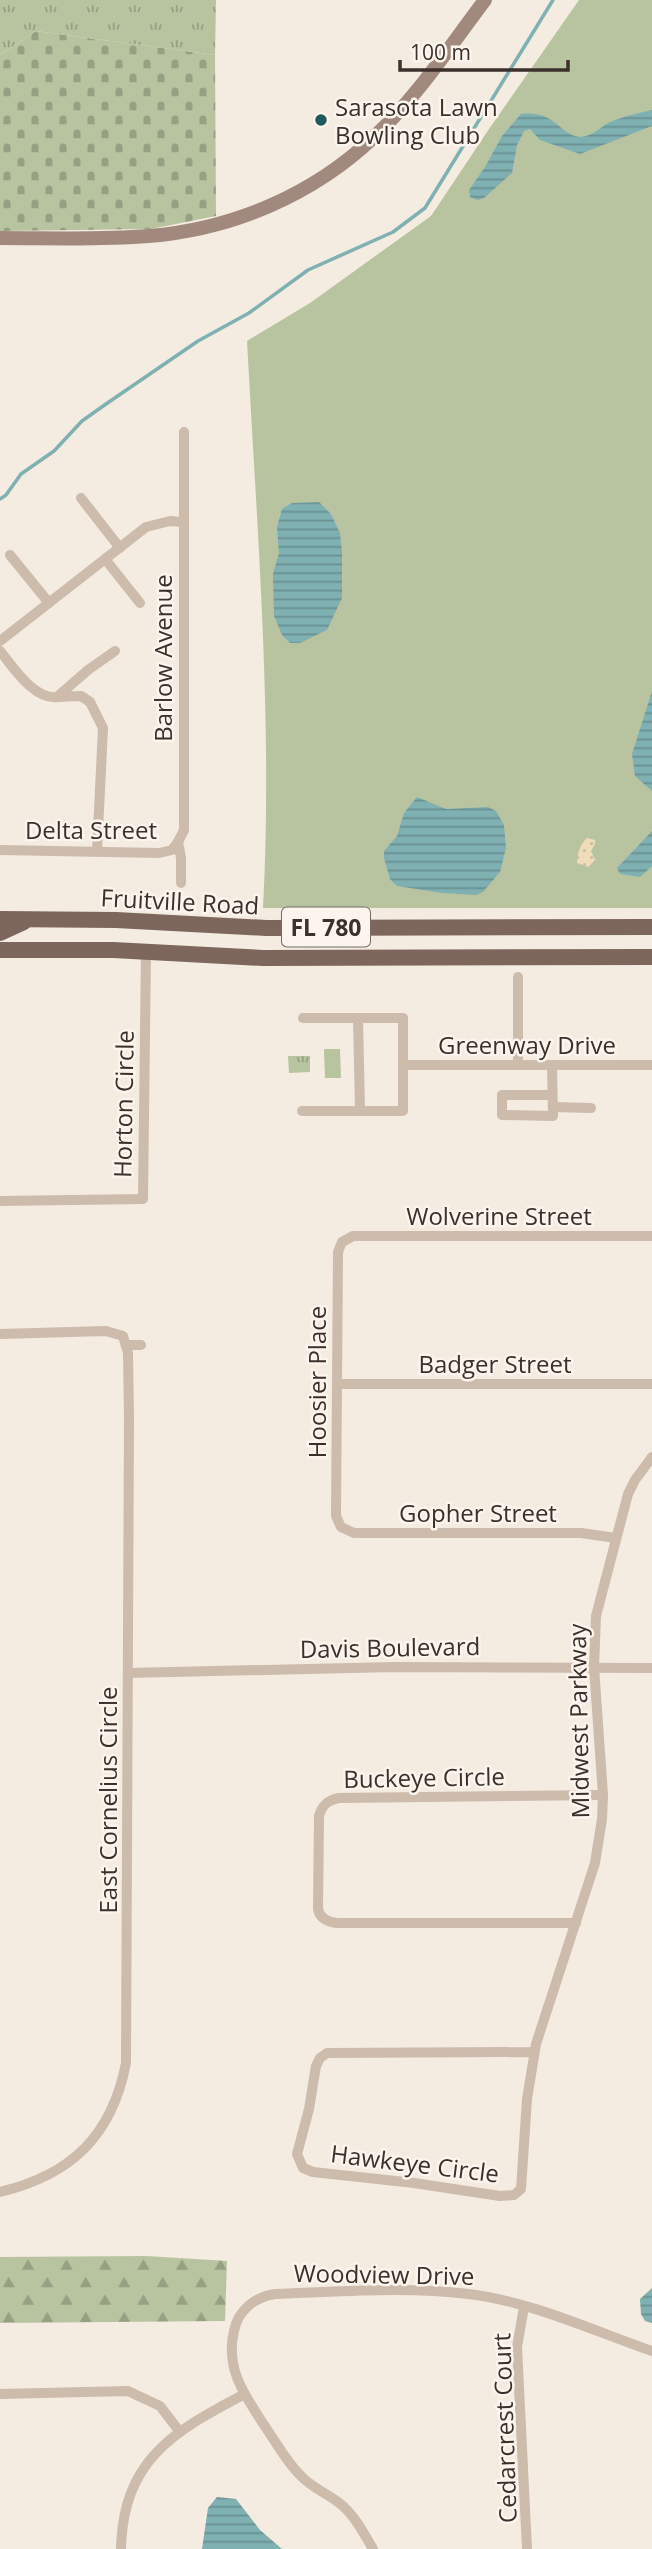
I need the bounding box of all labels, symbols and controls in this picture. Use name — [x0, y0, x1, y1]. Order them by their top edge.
scale bar — [400, 28, 568, 72]
text: 100 m — [410, 38, 471, 66]
place label: Sarasota Lawn Bowling Club — [335, 90, 498, 151]
marker: Sarasota Lawn Bowling Club — [313, 112, 329, 128]
street label: Barlow Avenue — [146, 574, 179, 742]
street label: Delta Street — [25, 813, 157, 846]
street label: Fruitville Road — [100, 880, 260, 922]
road number: FL 780 — [282, 908, 370, 946]
street label: Greenway Drive — [438, 1028, 616, 1061]
street label: Horton Circle — [105, 1030, 141, 1178]
street label: Wolverine Street — [406, 1199, 592, 1232]
street label: Hoosier Place — [300, 1306, 333, 1458]
street label: Badger Street — [418, 1347, 572, 1380]
street label: Gopher Street — [399, 1496, 557, 1529]
street label: Midwest Parkway — [560, 1622, 596, 1819]
street label: Davis Boulevard — [299, 1629, 481, 1665]
street label: East Cornelius Circle — [91, 1687, 124, 1913]
street label: Buckeye Circle — [343, 1759, 505, 1795]
street label: Hawkeye Circle — [329, 2136, 501, 2190]
street label: Woodview Drive — [293, 2256, 475, 2292]
street label: Cedarcrest Court — [484, 2332, 524, 2524]

